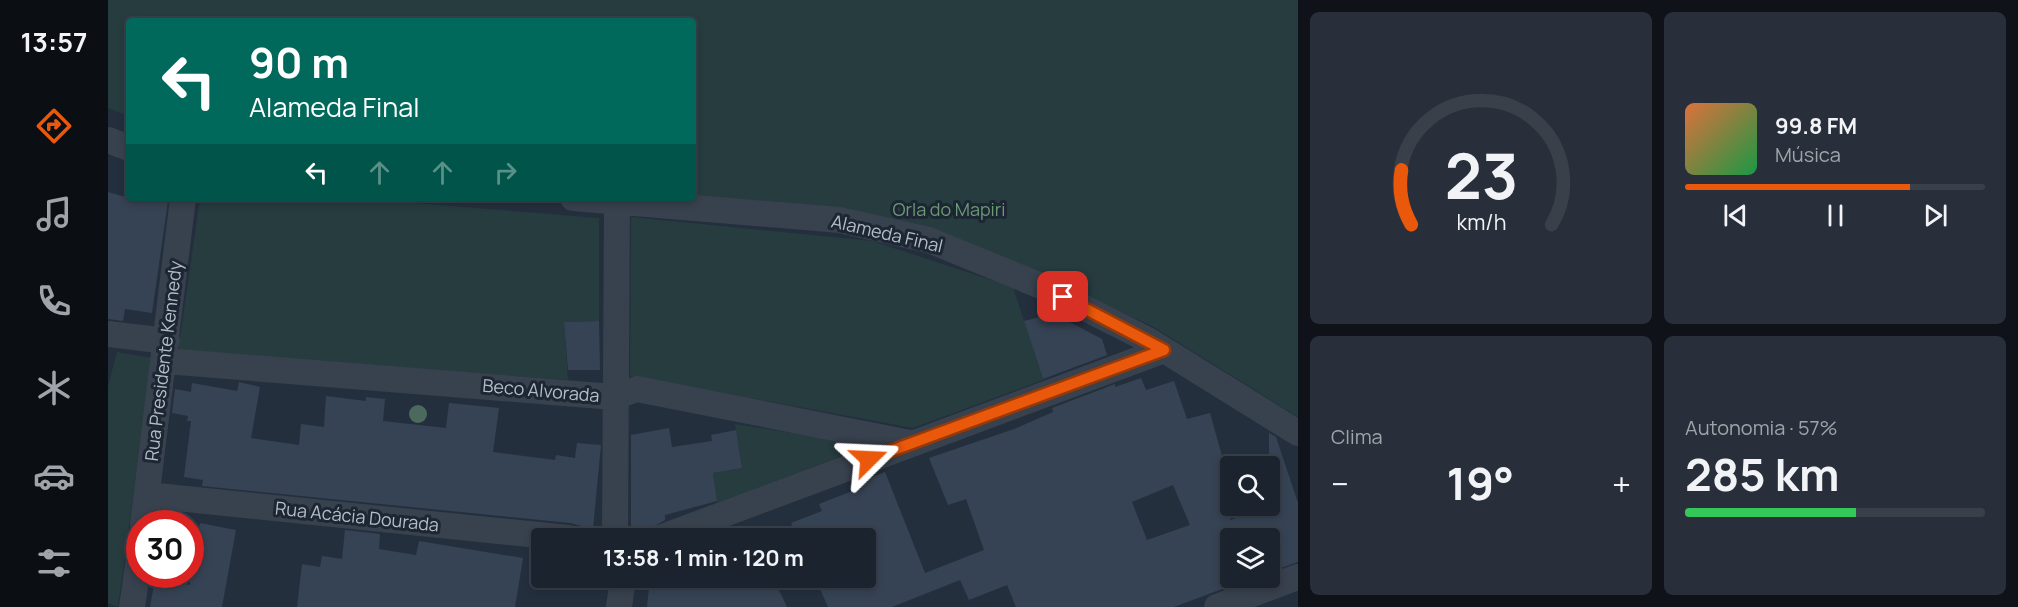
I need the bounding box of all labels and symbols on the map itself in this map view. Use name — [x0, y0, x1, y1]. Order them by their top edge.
park label: Orla do Mapiri — [893, 197, 1005, 221]
street label: Alameda Final — [829, 209, 945, 258]
street label: Rua Presidente Kennedy — [139, 259, 187, 462]
pin — [1037, 271, 1088, 322]
street label: Beco Alvorada — [482, 373, 601, 407]
position arrow — [837, 427, 901, 491]
street label: Rua Acácia Dourada — [274, 495, 440, 537]
speed limit sign: 30 — [126, 510, 204, 588]

